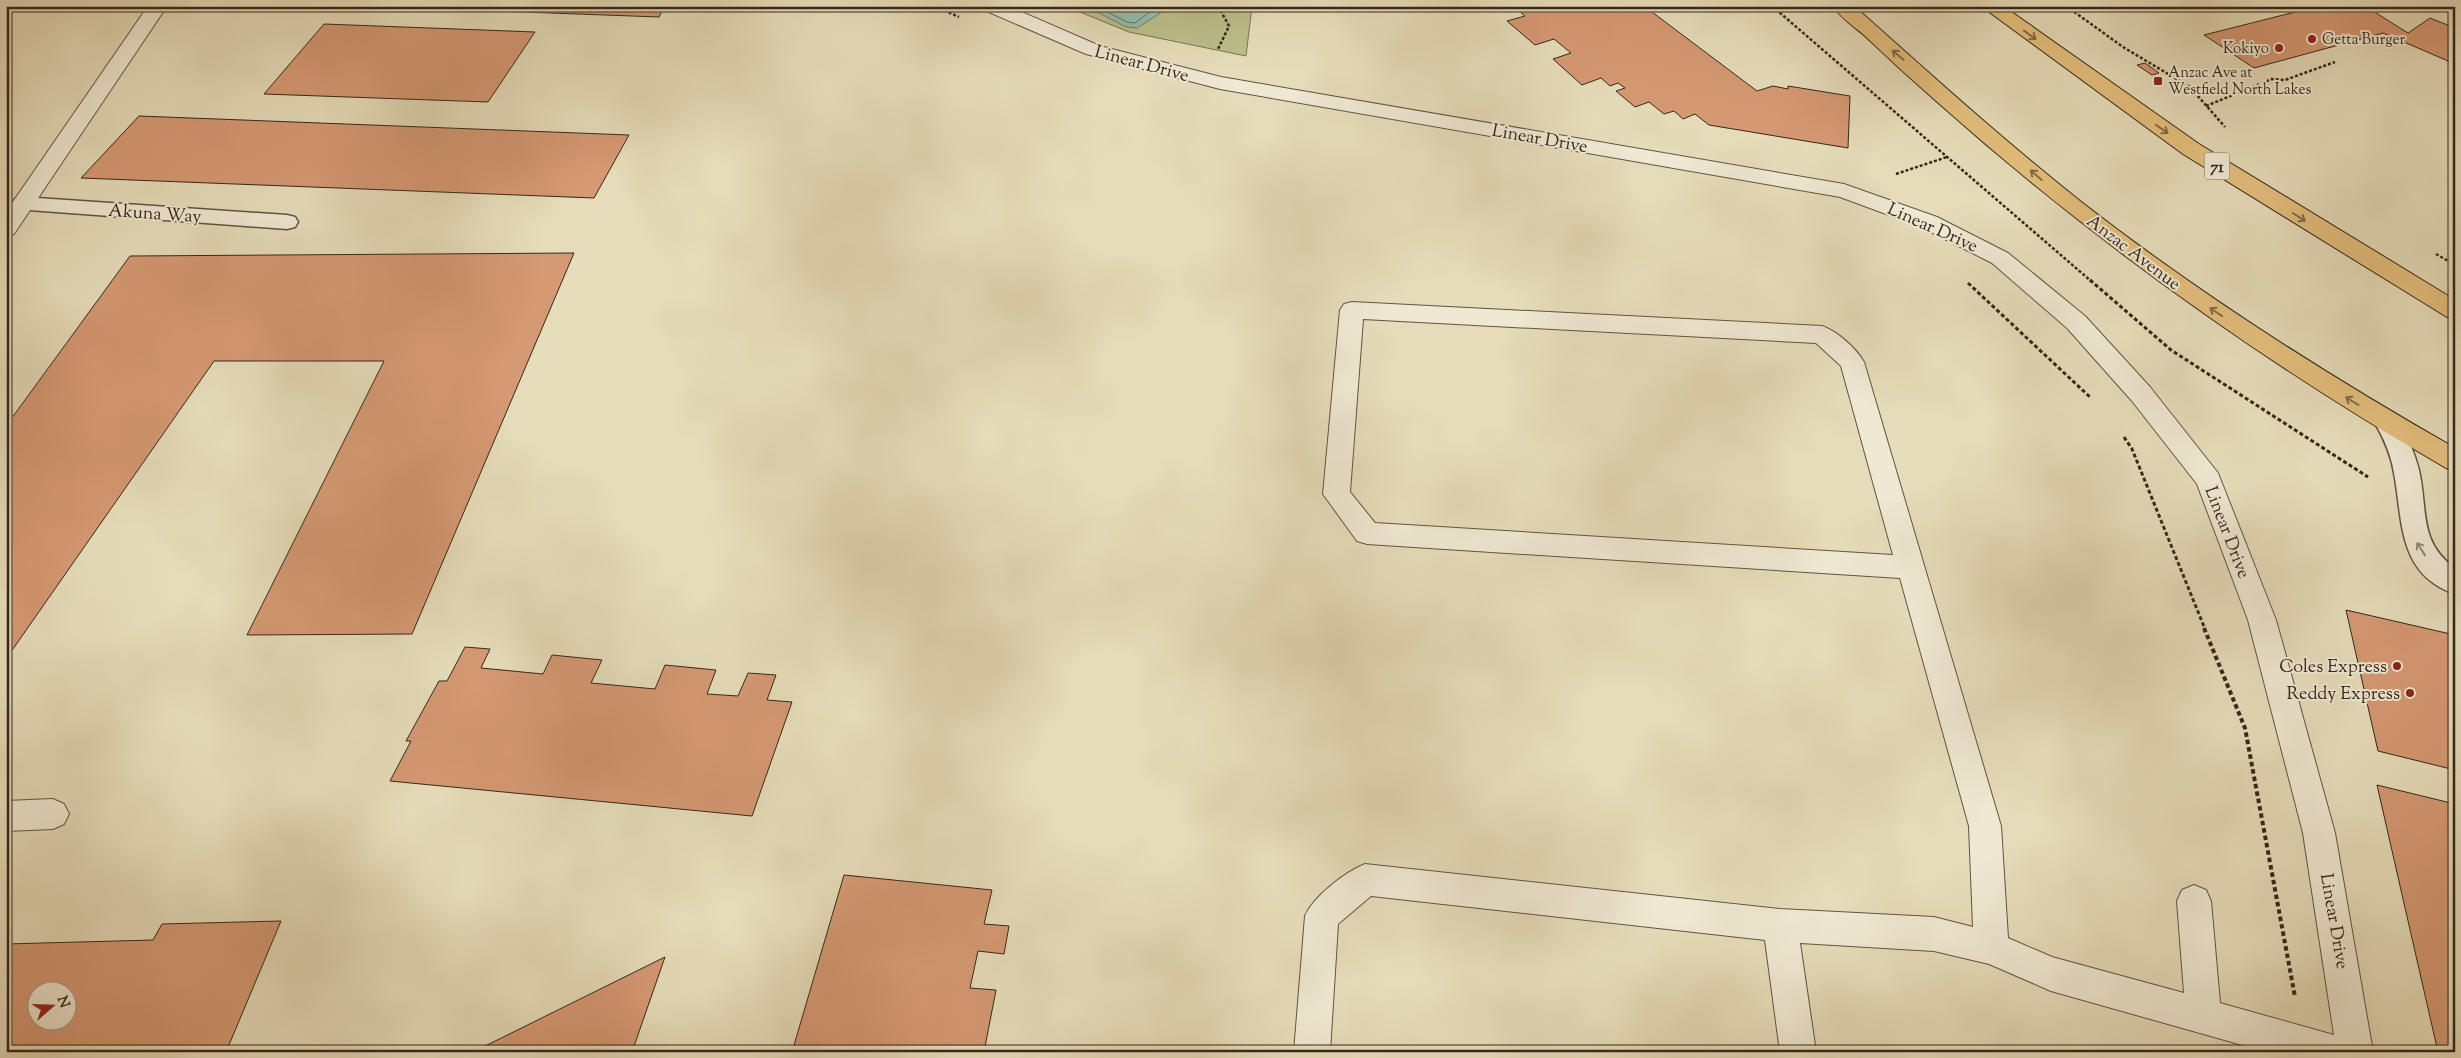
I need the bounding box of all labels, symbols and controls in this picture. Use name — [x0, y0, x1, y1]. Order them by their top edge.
one-way arrow — [2023, 30, 2037, 40]
place label: Getta Burger — [2322, 30, 2406, 51]
marker: Getta Burger — [2306, 33, 2318, 45]
place label: Kokiyo — [2223, 39, 2269, 60]
street label: Linear Drive — [1091, 40, 1192, 90]
marker: Kokiyo — [2273, 42, 2285, 54]
one-way arrow — [1892, 50, 1905, 61]
place label: Anzac Ave at Westfield North Lakes — [2168, 63, 2312, 101]
marker: Anzac Ave at Westfield North Lakes — [2152, 75, 2164, 87]
street label: Linear Drive — [1490, 119, 1590, 161]
one-way arrow — [2155, 124, 2169, 134]
road number: 71 — [2204, 153, 2230, 180]
one-way arrow — [2029, 169, 2042, 181]
street label: Linear Drive — [1883, 197, 1982, 260]
street label: Akuna Way — [107, 199, 202, 231]
street label: Anzac Avenue — [2080, 209, 2185, 298]
one-way arrow — [2291, 212, 2305, 222]
one-way arrow — [2209, 307, 2223, 317]
one-way arrow — [2346, 395, 2360, 405]
street label: Linear Drive — [2197, 483, 2256, 583]
one-way arrow — [2416, 542, 2426, 556]
place label: Coles Express — [2279, 655, 2387, 681]
marker: Coles Express — [2391, 660, 2403, 672]
place label: Reddy Express — [2287, 682, 2400, 708]
marker: Reddy Express — [2404, 687, 2416, 699]
street label: Linear Drive — [2312, 871, 2354, 971]
north arrow — [28, 980, 78, 1030]
text: N — [51, 994, 74, 1011]

